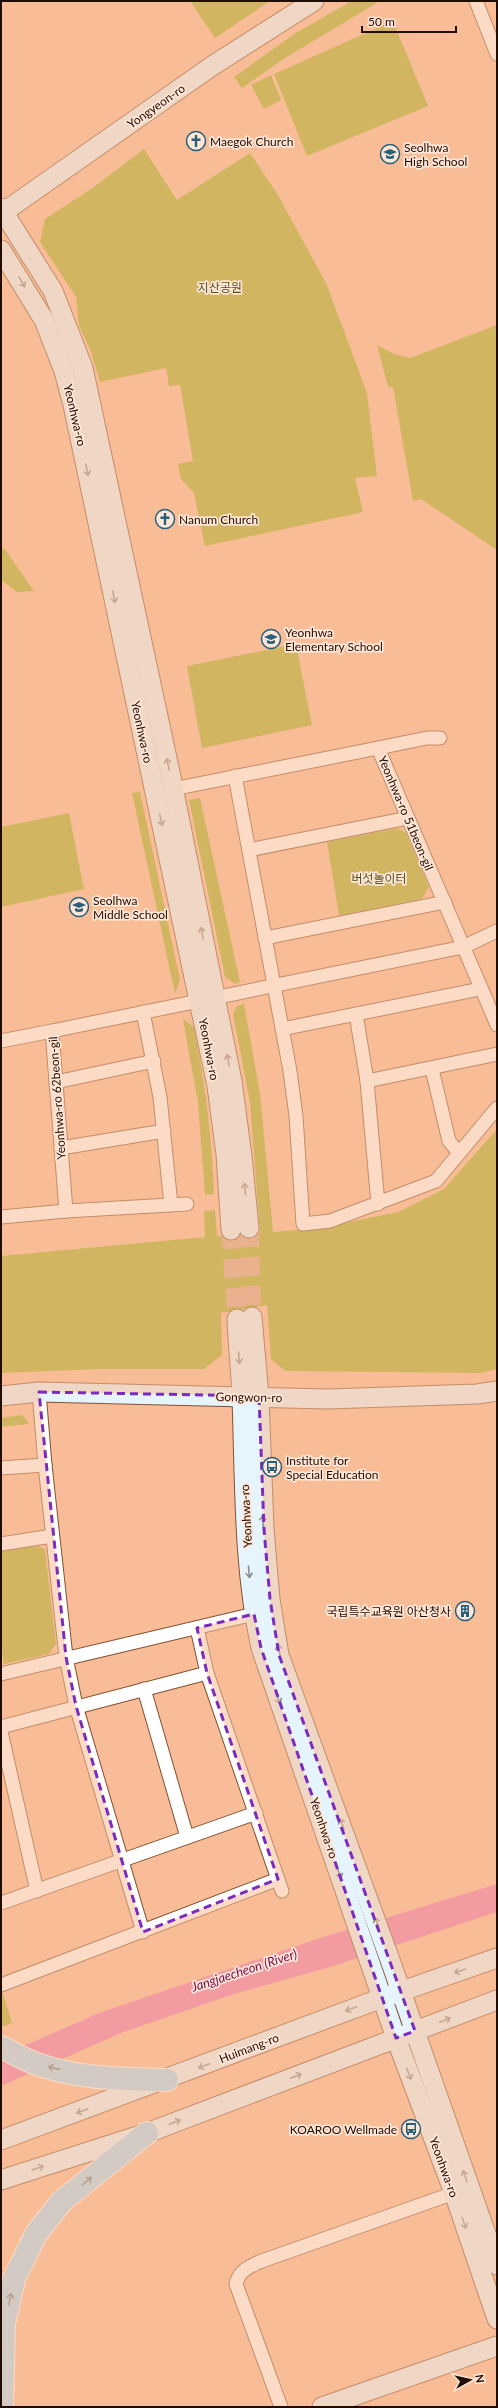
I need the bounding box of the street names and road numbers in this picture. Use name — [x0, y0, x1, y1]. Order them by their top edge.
street label: Yongyeon-ro — [124, 80, 188, 131]
street label: Yeonhwa-ro — [61, 382, 89, 448]
street label: Yeonhwa-ro — [128, 699, 156, 765]
street label: Yeonhwa-ro 51beon-gil — [375, 753, 437, 873]
street label: Yeonhwa-ro — [196, 1016, 222, 1082]
street label: Yeonhwa-ro 62beon-gil — [45, 1036, 69, 1160]
street label: Gongwon-ro — [216, 1389, 283, 1405]
street label: Yeonhwa-ro — [237, 1484, 255, 1548]
street label: Yeonhwa-ro — [307, 1796, 341, 1861]
street label: Huimang-ro — [217, 2030, 281, 2066]
street label: Yeonhwa-ro — [426, 2135, 462, 2200]

